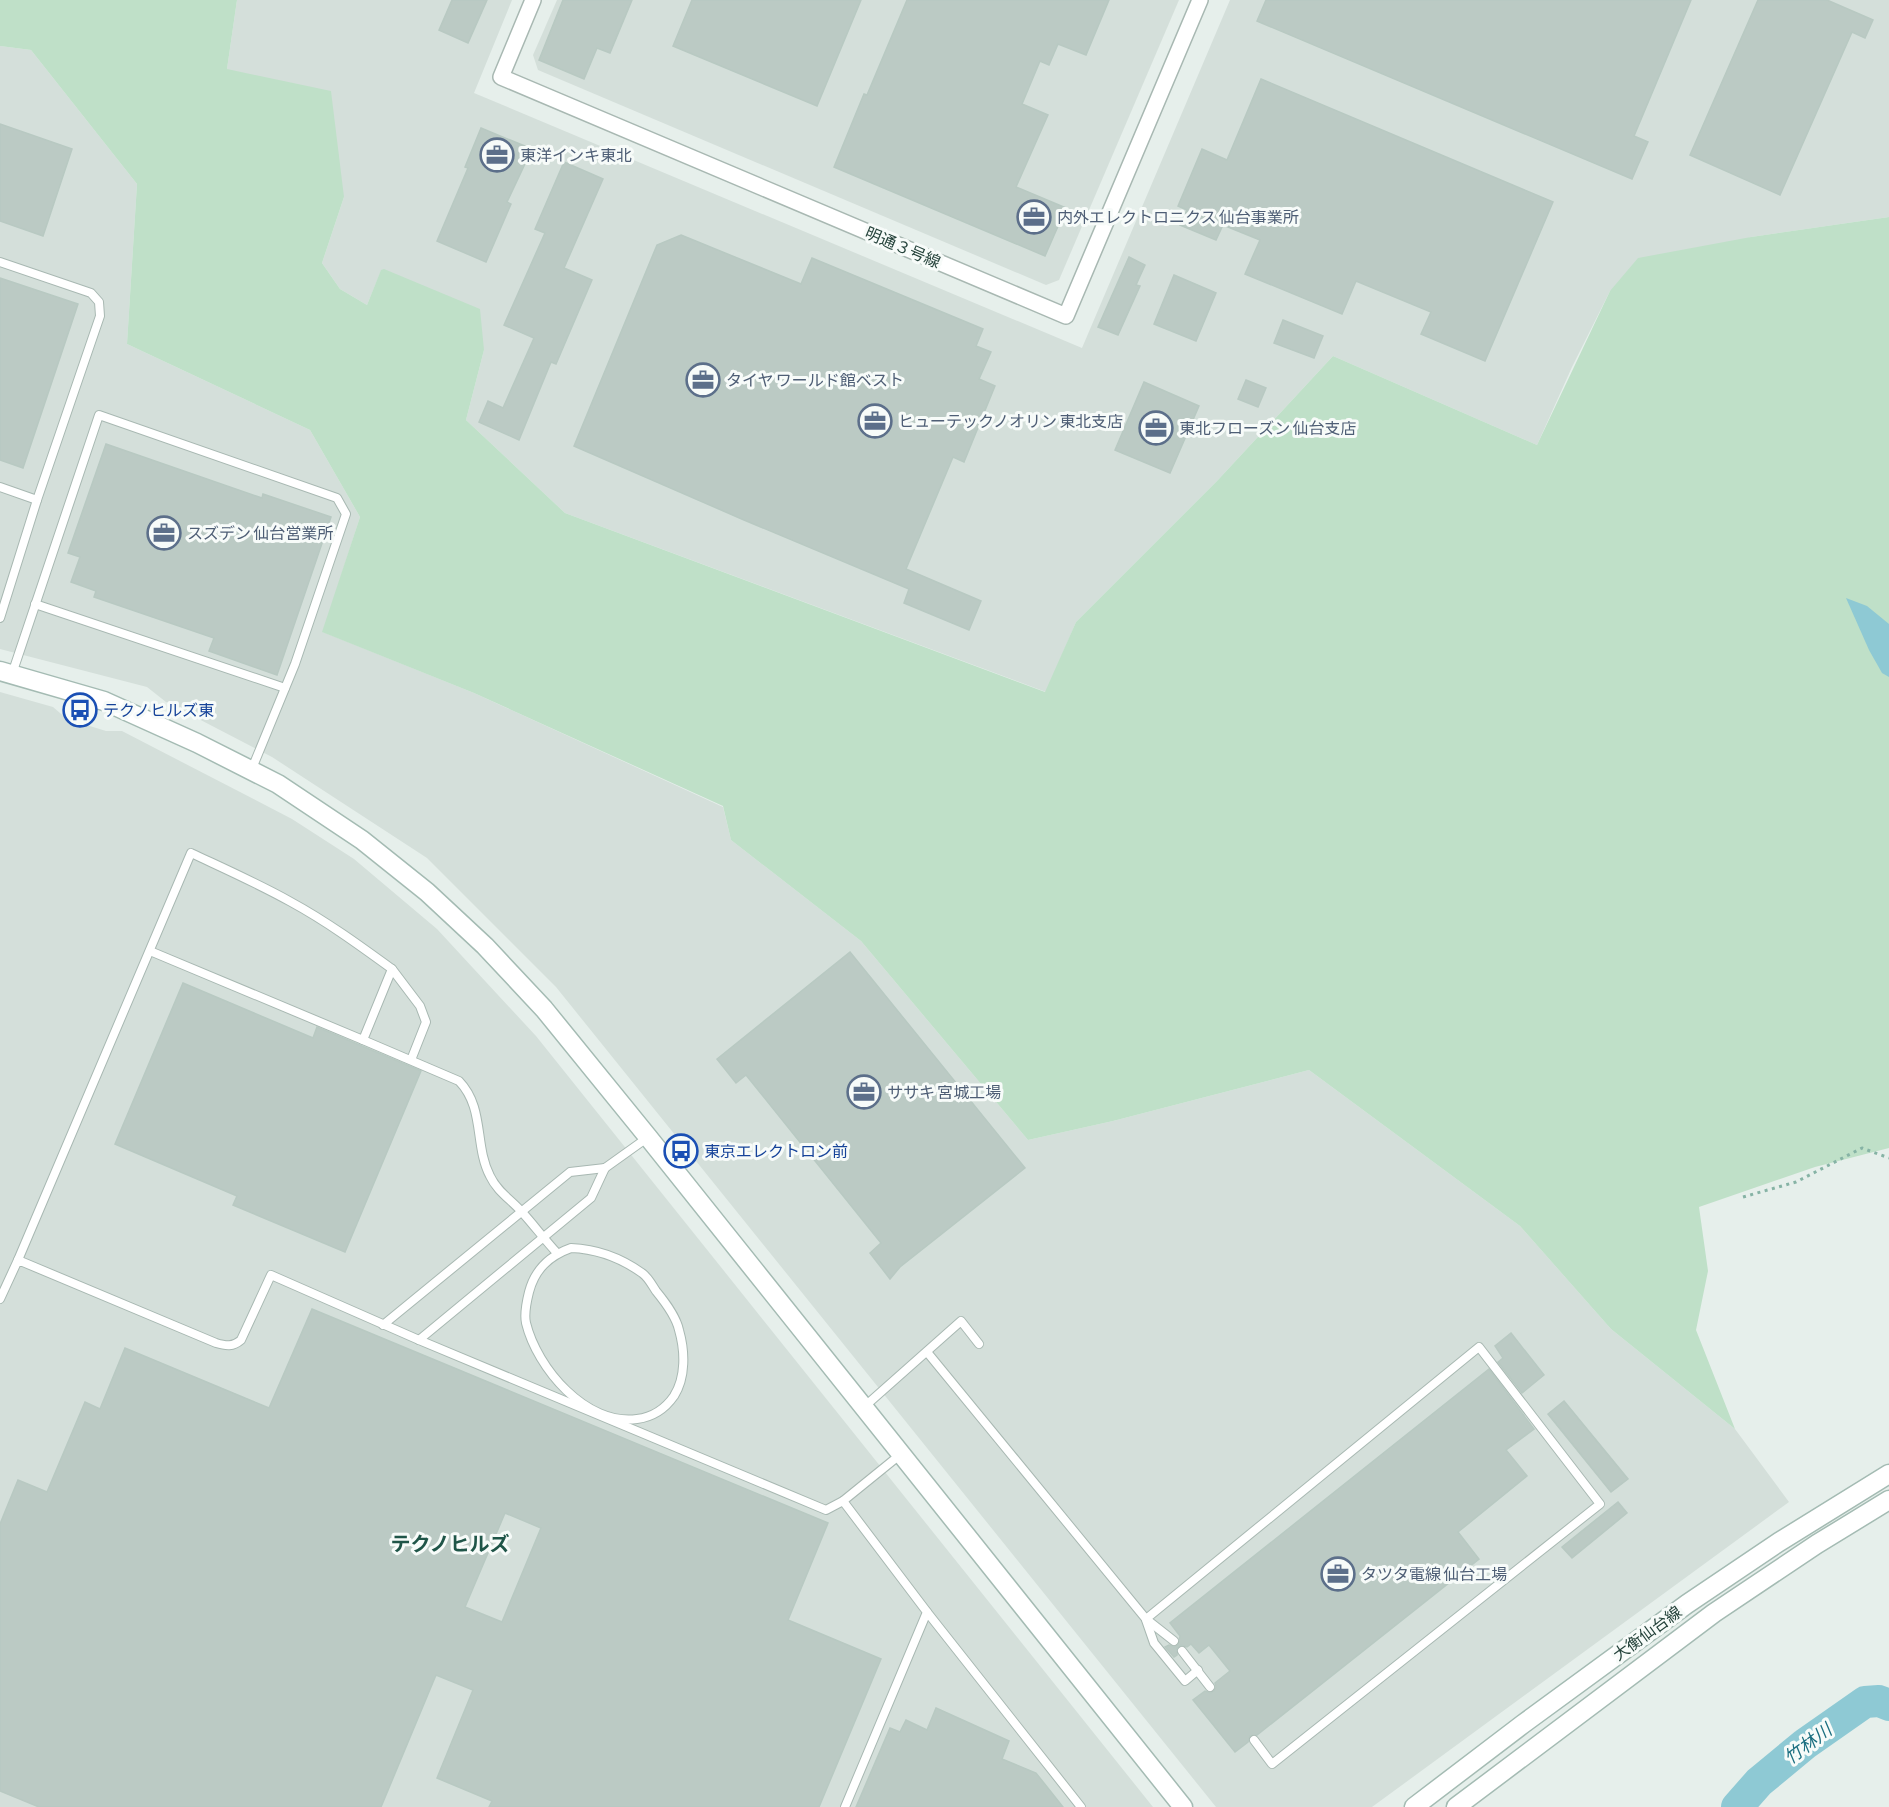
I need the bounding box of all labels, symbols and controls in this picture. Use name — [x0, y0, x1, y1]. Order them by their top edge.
office icon: 東洋インキ東北 — [479, 137, 515, 173]
place label: 東洋インキ東北 — [520, 146, 632, 164]
office icon: 内外エレクトロニクス 仙台事業所 — [1016, 199, 1052, 235]
place label: 内外エレクトロニクス 仙台事業所 — [1057, 208, 1299, 226]
street label: 明通３号線 — [863, 223, 943, 271]
office icon: タイヤ ワールド館ベスト — [685, 362, 721, 398]
place label: タイヤ ワールド館ベスト — [726, 371, 904, 389]
office icon: ヒューテックノオリン 東北支店 — [857, 403, 893, 439]
office icon: 東北フローズン 仙台支店 — [1138, 410, 1174, 446]
place label: ヒューテックノオリン 東北支店 — [898, 412, 1123, 430]
place label: 東北フローズン 仙台支店 — [1179, 419, 1356, 437]
office icon: スズデン 仙台営業所 — [146, 515, 182, 551]
place label: スズデン 仙台営業所 — [187, 524, 333, 542]
bus stop icon: テクノヒルズ東 — [62, 692, 98, 728]
place label: テクノヒルズ東 — [103, 701, 214, 719]
office icon: ササキ 宮城工場 — [846, 1074, 882, 1110]
place label: ササキ 宮城工場 — [887, 1083, 1001, 1101]
bus stop icon: 東京エレクトロン前 — [663, 1133, 699, 1169]
place label: 東京エレクトロン前 — [704, 1142, 848, 1160]
district label: テクノヒルズ — [391, 1532, 509, 1555]
office icon: タツタ電線 仙台工場 — [1320, 1556, 1356, 1592]
place label: タツタ電線 仙台工場 — [1361, 1565, 1507, 1583]
street label: 大衡仙台線 — [1609, 1602, 1685, 1664]
water label: 竹林川 — [1780, 1718, 1837, 1768]

